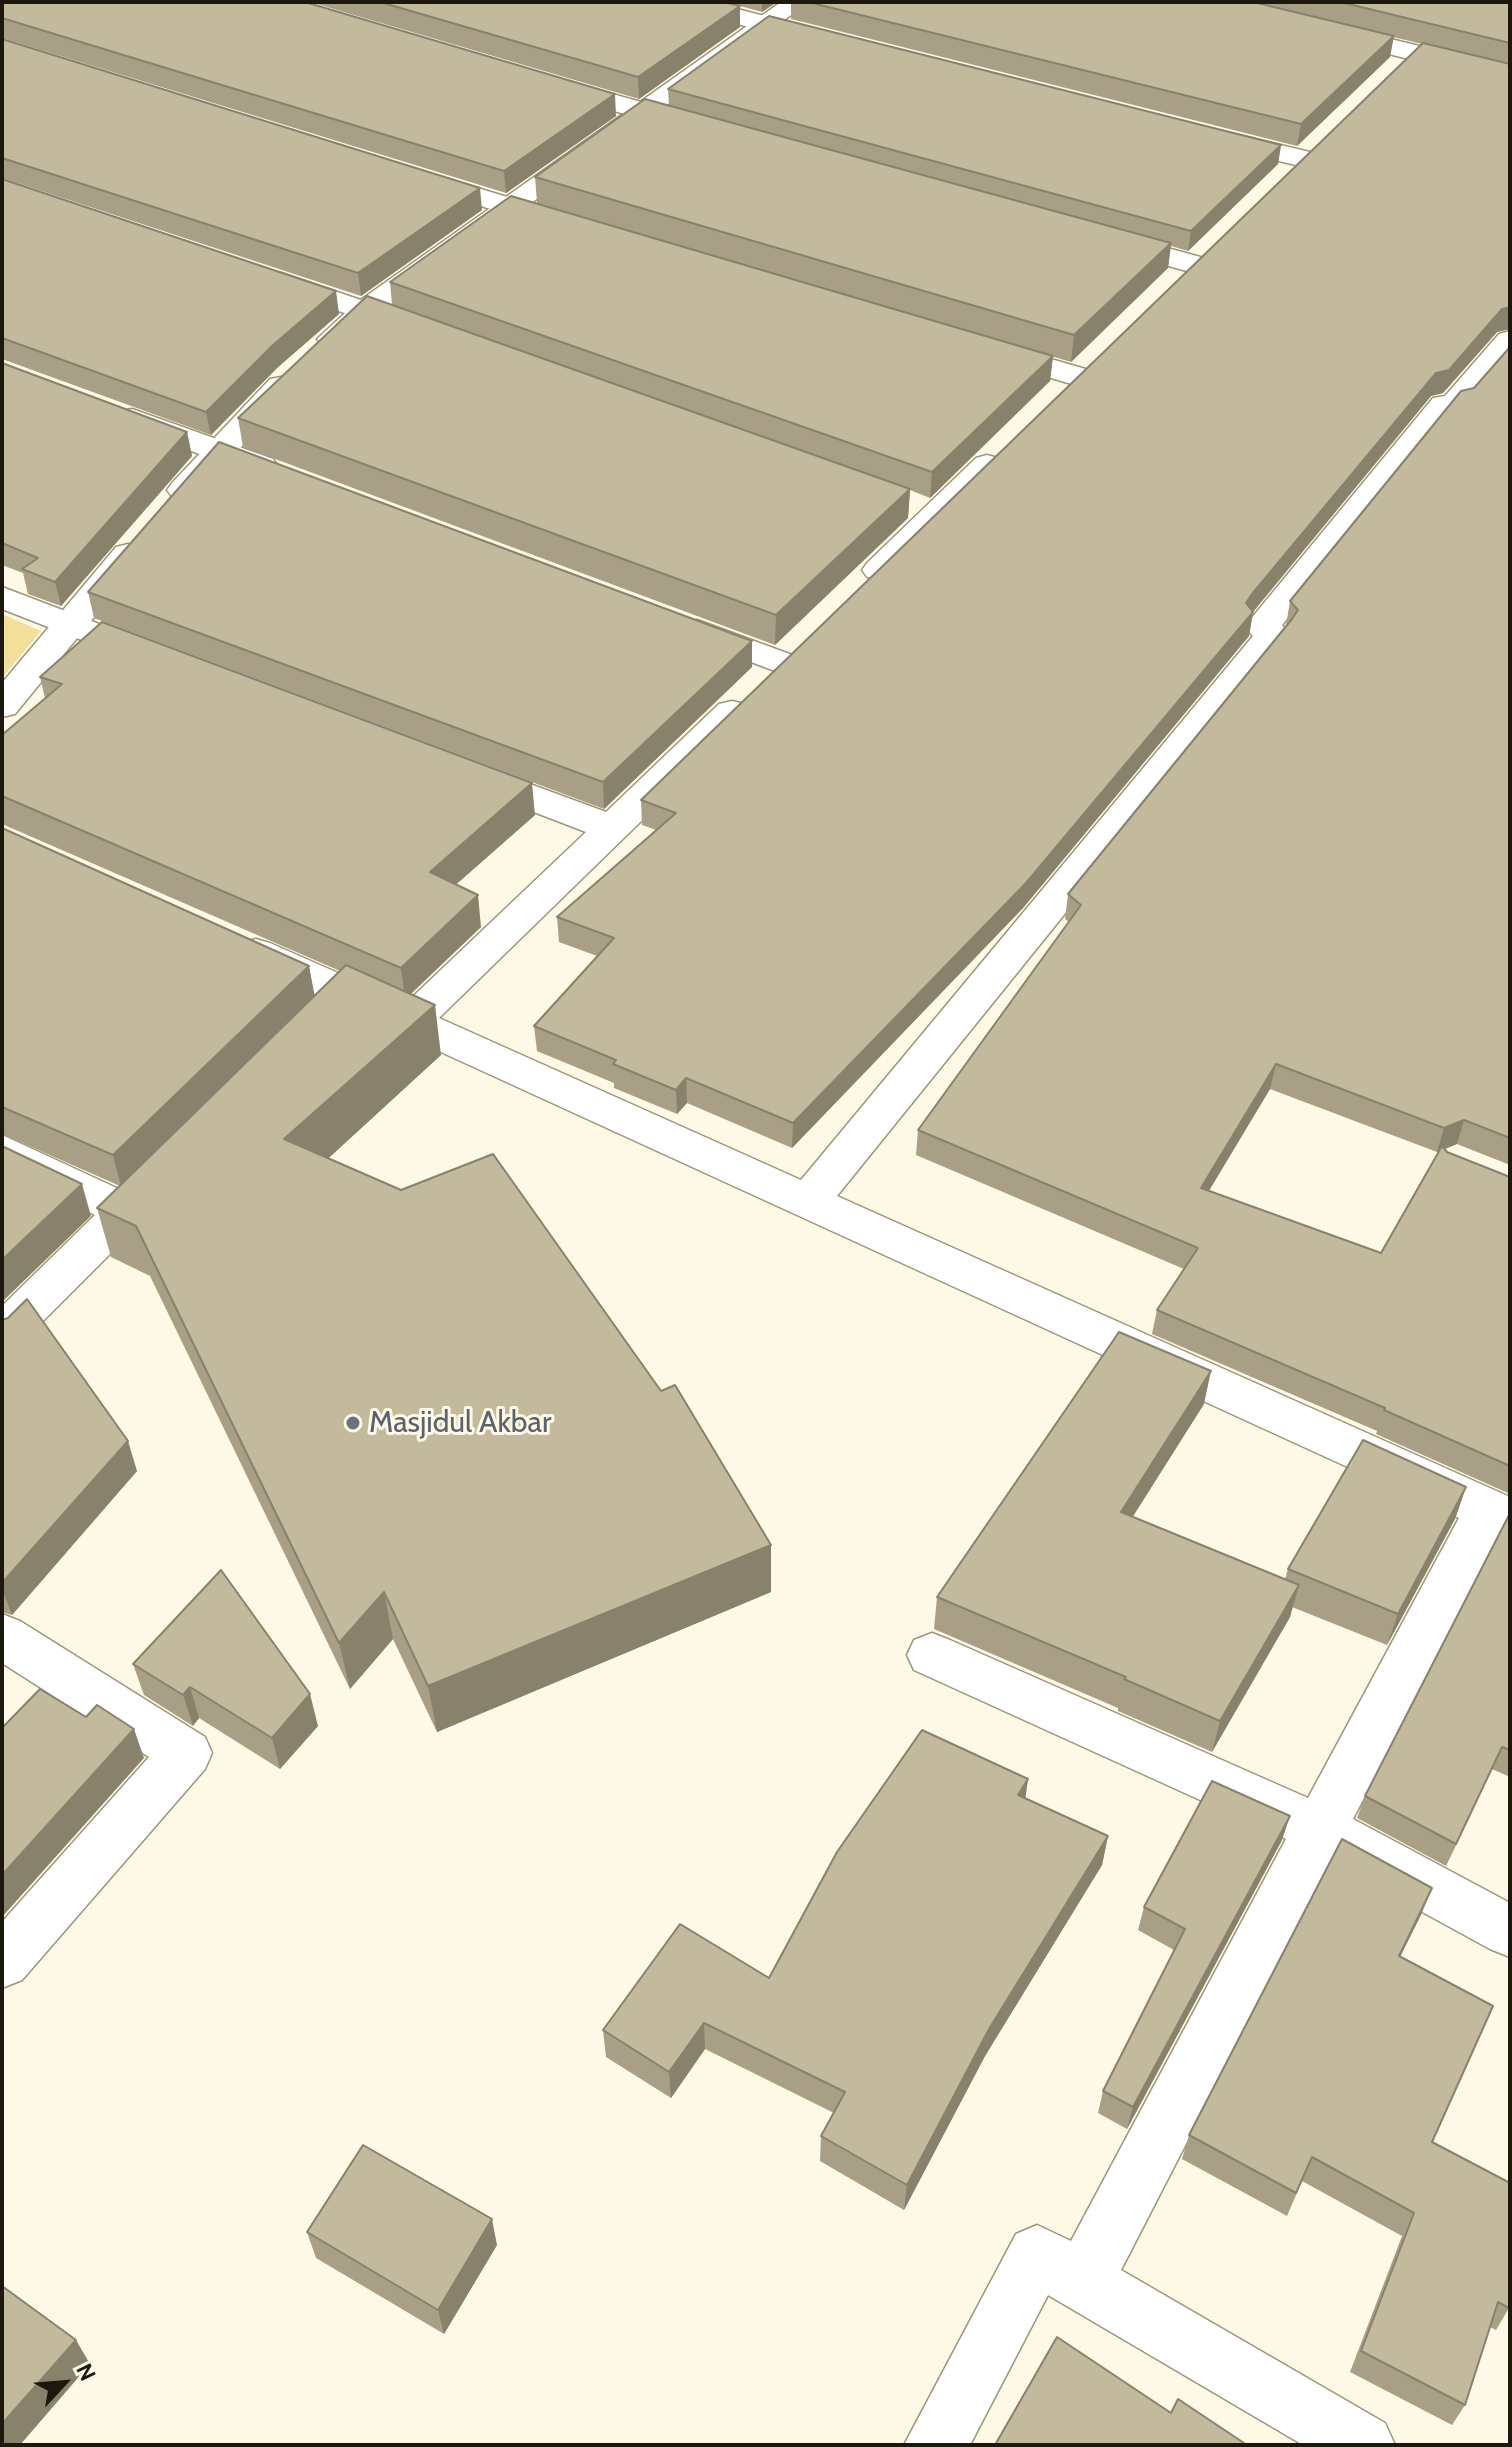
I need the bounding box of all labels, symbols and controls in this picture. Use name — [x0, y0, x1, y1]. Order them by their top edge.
place label: Masjidul Akbar — [369, 1405, 551, 1441]
marker: Masjidul Akbar — [344, 1414, 362, 1432]
north arrow — [24, 2343, 104, 2423]
text: N — [70, 2359, 102, 2385]

